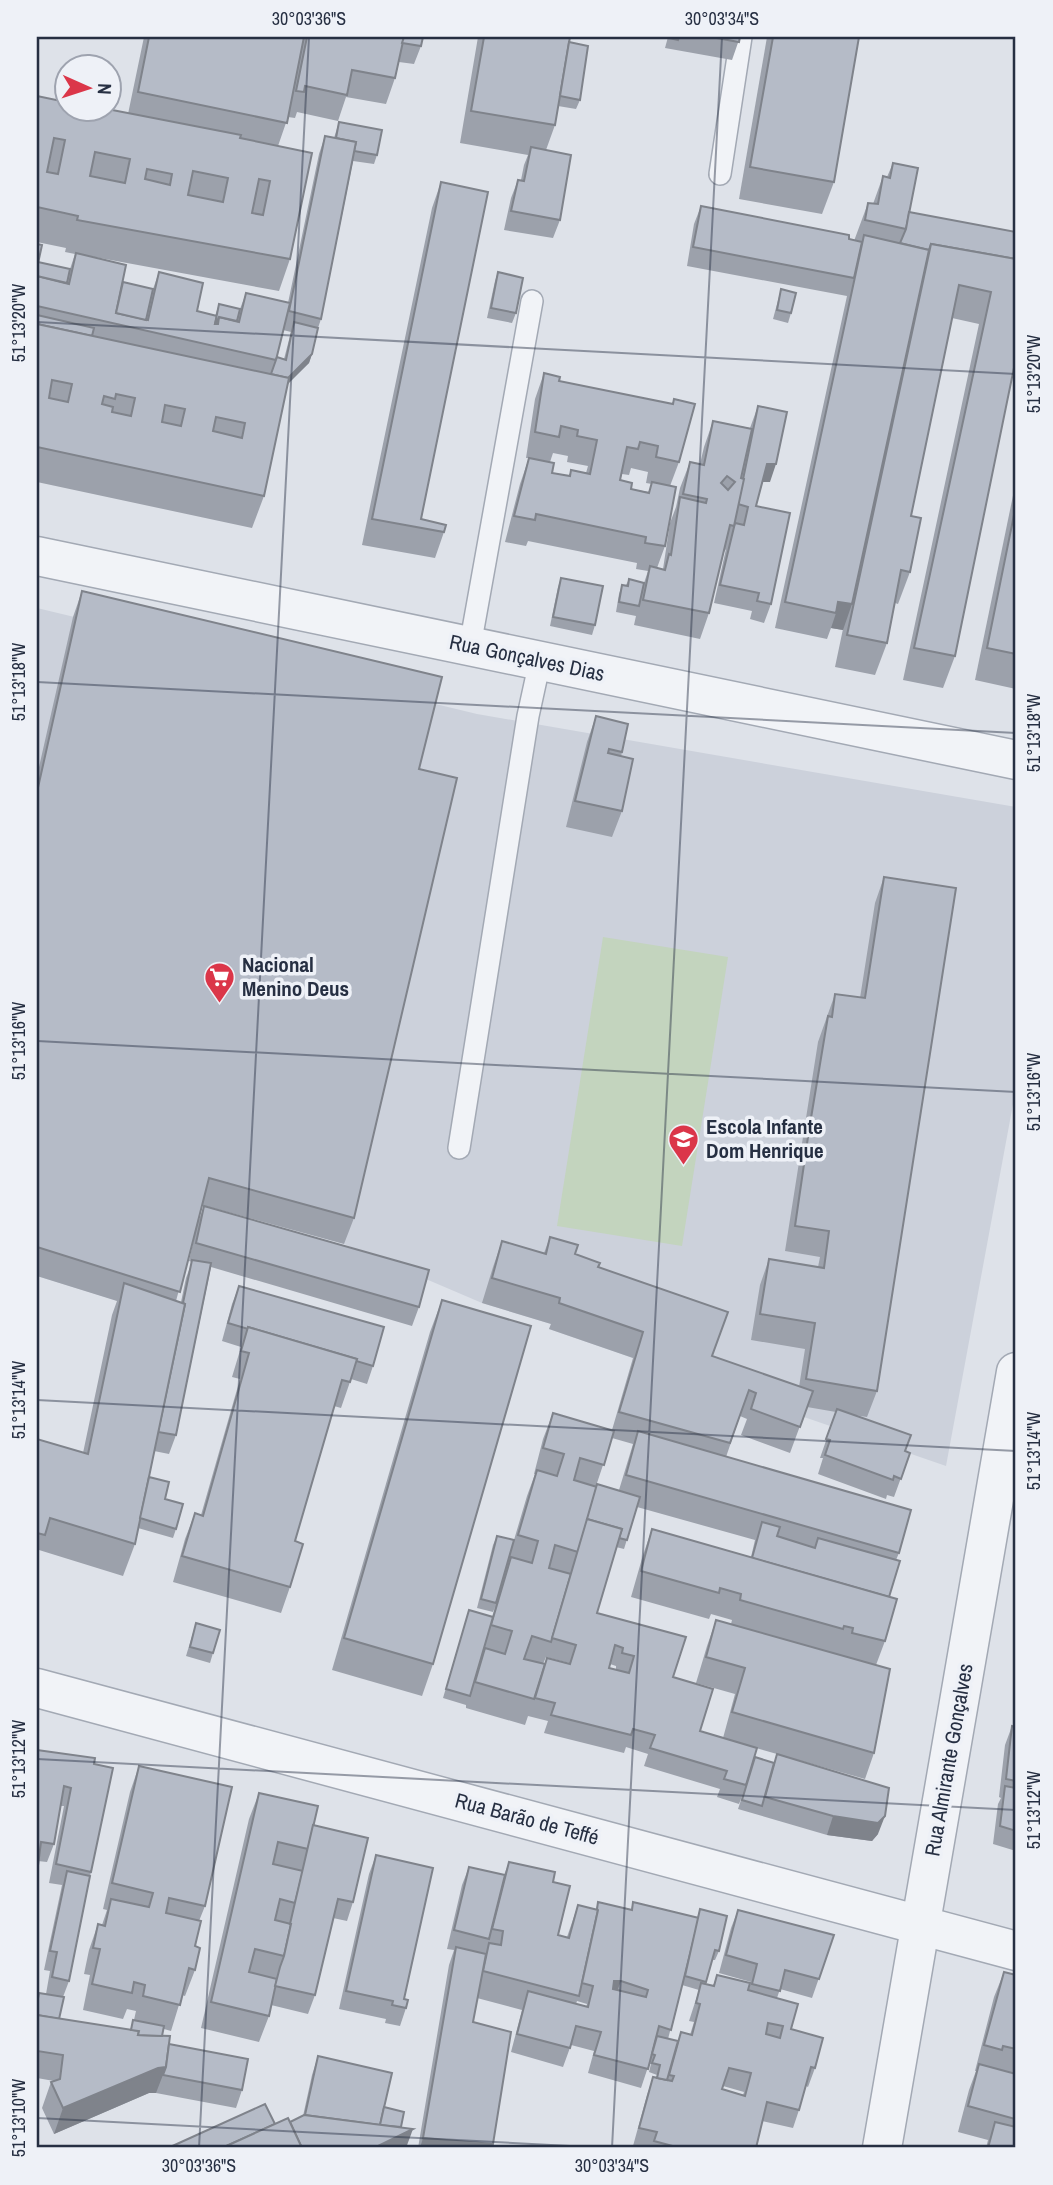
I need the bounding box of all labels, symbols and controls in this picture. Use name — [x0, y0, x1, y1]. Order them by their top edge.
text: 30°03'36"S — [272, 6, 346, 31]
text: 30°03'34"S — [685, 6, 759, 31]
north arrow — [52, 52, 122, 122]
text: N — [92, 83, 118, 95]
text: 51°13'20"W — [6, 284, 31, 362]
text: 51°13'20"W — [1021, 335, 1046, 413]
street label: Rua Gonçalves Dias — [447, 627, 607, 688]
text: 51°13'18"W — [6, 643, 31, 721]
text: 51°13'18"W — [1021, 694, 1046, 772]
place label: Nacional Menino Deus — [242, 950, 349, 1003]
supermarket icon: Nacional Menino Deus — [202, 960, 236, 1004]
text: 51°13'16"W — [6, 1002, 31, 1080]
text: 51°13'16"W — [1021, 1053, 1046, 1131]
place label: Escola Infante Dom Henrique — [706, 1112, 824, 1165]
school or university icon: Escola Infante Dom Henrique — [666, 1122, 700, 1166]
text: 51°13'14"W — [6, 1361, 31, 1439]
text: 51°13'14"W — [1021, 1412, 1046, 1490]
street label: Rua Almirante Gonçalves — [917, 1661, 980, 1859]
text: 51°13'12"W — [6, 1720, 31, 1798]
text: 51°13'12"W — [1021, 1771, 1046, 1849]
street label: Rua Barão de Teffé — [452, 1785, 602, 1852]
text: 51°13'10"W — [6, 2079, 31, 2157]
text: 30°03'36"S — [162, 2153, 236, 2178]
text: 30°03'34"S — [575, 2153, 649, 2178]

